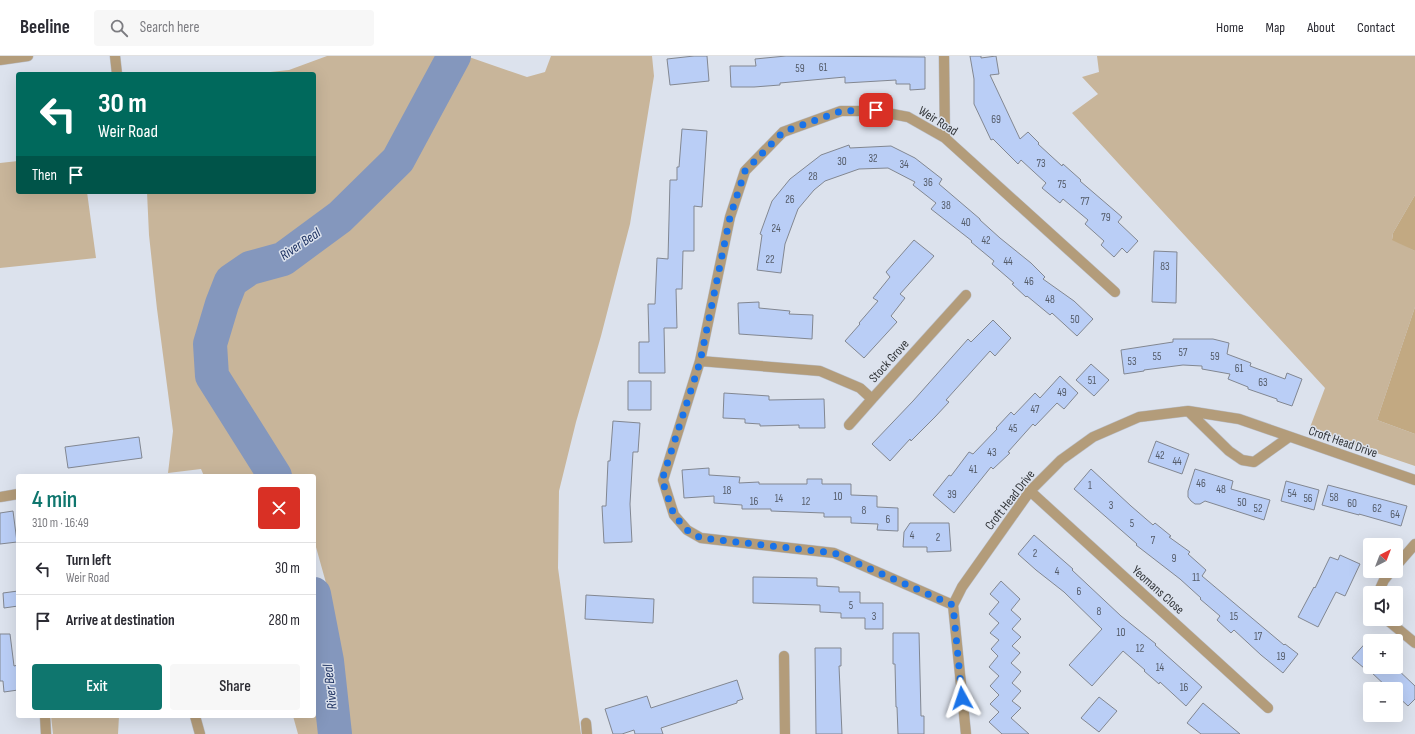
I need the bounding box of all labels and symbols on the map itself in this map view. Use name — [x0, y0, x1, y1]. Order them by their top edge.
house number: 61 — [819, 61, 827, 74]
house number: 59 — [795, 62, 805, 75]
pin — [859, 93, 893, 127]
street label: Weir Road — [915, 103, 961, 139]
house number: 69 — [991, 113, 1001, 126]
house number: 32 — [868, 152, 878, 165]
house number: 30 — [837, 155, 847, 168]
house number: 73 — [1036, 157, 1046, 170]
house number: 34 — [899, 158, 909, 171]
house number: 28 — [808, 170, 818, 183]
house number: 36 — [923, 176, 933, 189]
house number: 75 — [1058, 178, 1066, 191]
house number: 26 — [785, 193, 795, 206]
house number: 77 — [1081, 195, 1090, 208]
house number: 38 — [941, 199, 951, 212]
house number: 79 — [1101, 211, 1111, 224]
house number: 40 — [961, 216, 971, 229]
house number: 24 — [771, 222, 781, 235]
water label: River Beal — [276, 224, 324, 264]
house number: 42 — [981, 234, 991, 247]
house number: 22 — [765, 253, 775, 266]
house number: 44 — [1003, 255, 1013, 268]
house number: 83 — [1160, 260, 1170, 273]
house number: 46 — [1024, 275, 1034, 288]
house number: 48 — [1045, 293, 1055, 306]
house number: 50 — [1070, 313, 1080, 326]
street label: Stock Grove — [865, 336, 913, 386]
house number: 57 — [1179, 346, 1188, 359]
house number: 55 — [1153, 350, 1161, 363]
house number: 59 — [1210, 350, 1220, 363]
house number: 53 — [1127, 355, 1137, 368]
house number: 61 — [1235, 362, 1243, 375]
house number: 51 — [1088, 374, 1096, 387]
house number: 63 — [1258, 376, 1268, 389]
house number: 49 — [1057, 386, 1067, 399]
house number: 47 — [1031, 403, 1040, 416]
house number: 45 — [1008, 422, 1018, 435]
street label: Croft Head Drive — [1306, 423, 1380, 461]
house number: 43 — [987, 446, 997, 459]
house number: 42 — [1155, 449, 1165, 462]
house number: 44 — [1172, 455, 1182, 468]
house number: 41 — [969, 463, 977, 476]
street label: Croft Head Drive — [982, 467, 1038, 533]
house number: 46 — [1196, 477, 1206, 490]
house number: 1 — [1088, 479, 1092, 492]
house number: 48 — [1216, 483, 1226, 496]
house number: 18 — [723, 484, 732, 497]
house number: 54 — [1287, 487, 1297, 500]
house number: 39 — [947, 488, 957, 501]
house number: 10 — [834, 490, 842, 503]
house number: 58 — [1329, 491, 1339, 504]
house number: 14 — [775, 492, 784, 505]
house number: 56 — [1303, 492, 1313, 505]
house number: 16 — [750, 495, 759, 508]
house number: 12 — [802, 495, 811, 508]
house number: 50 — [1237, 496, 1247, 509]
house number: 60 — [1347, 497, 1357, 510]
house number: 3 — [1109, 499, 1114, 512]
house number: 52 — [1254, 502, 1263, 515]
house number: 62 — [1372, 502, 1382, 515]
house number: 8 — [862, 504, 867, 517]
house number: 64 — [1390, 508, 1400, 521]
house number: 6 — [886, 513, 891, 526]
house number: 5 — [1130, 517, 1134, 530]
house number: 4 — [910, 529, 915, 542]
house number: 2 — [936, 531, 941, 544]
house number: 7 — [1151, 534, 1156, 547]
north arrow — [1363, 538, 1403, 578]
house number: 2 — [1033, 547, 1038, 560]
house number: 9 — [1172, 552, 1177, 565]
street label: Yeomans Close — [1128, 562, 1188, 618]
house number: 4 — [1055, 565, 1060, 578]
house number: 11 — [1192, 571, 1200, 584]
house number: 6 — [1077, 585, 1082, 598]
house number: 5 — [849, 599, 853, 612]
house number: 8 — [1097, 605, 1102, 618]
house number: 3 — [872, 610, 877, 623]
house number: 15 — [1230, 610, 1238, 623]
house number: 10 — [1117, 626, 1125, 639]
house number: 17 — [1254, 630, 1263, 643]
house number: 12 — [1136, 642, 1145, 655]
house number: 19 — [1277, 650, 1285, 663]
house number: 14 — [1156, 661, 1165, 674]
water label: River Beal — [319, 663, 341, 710]
position arrow — [941, 677, 983, 719]
house number: 16 — [1180, 681, 1189, 694]

